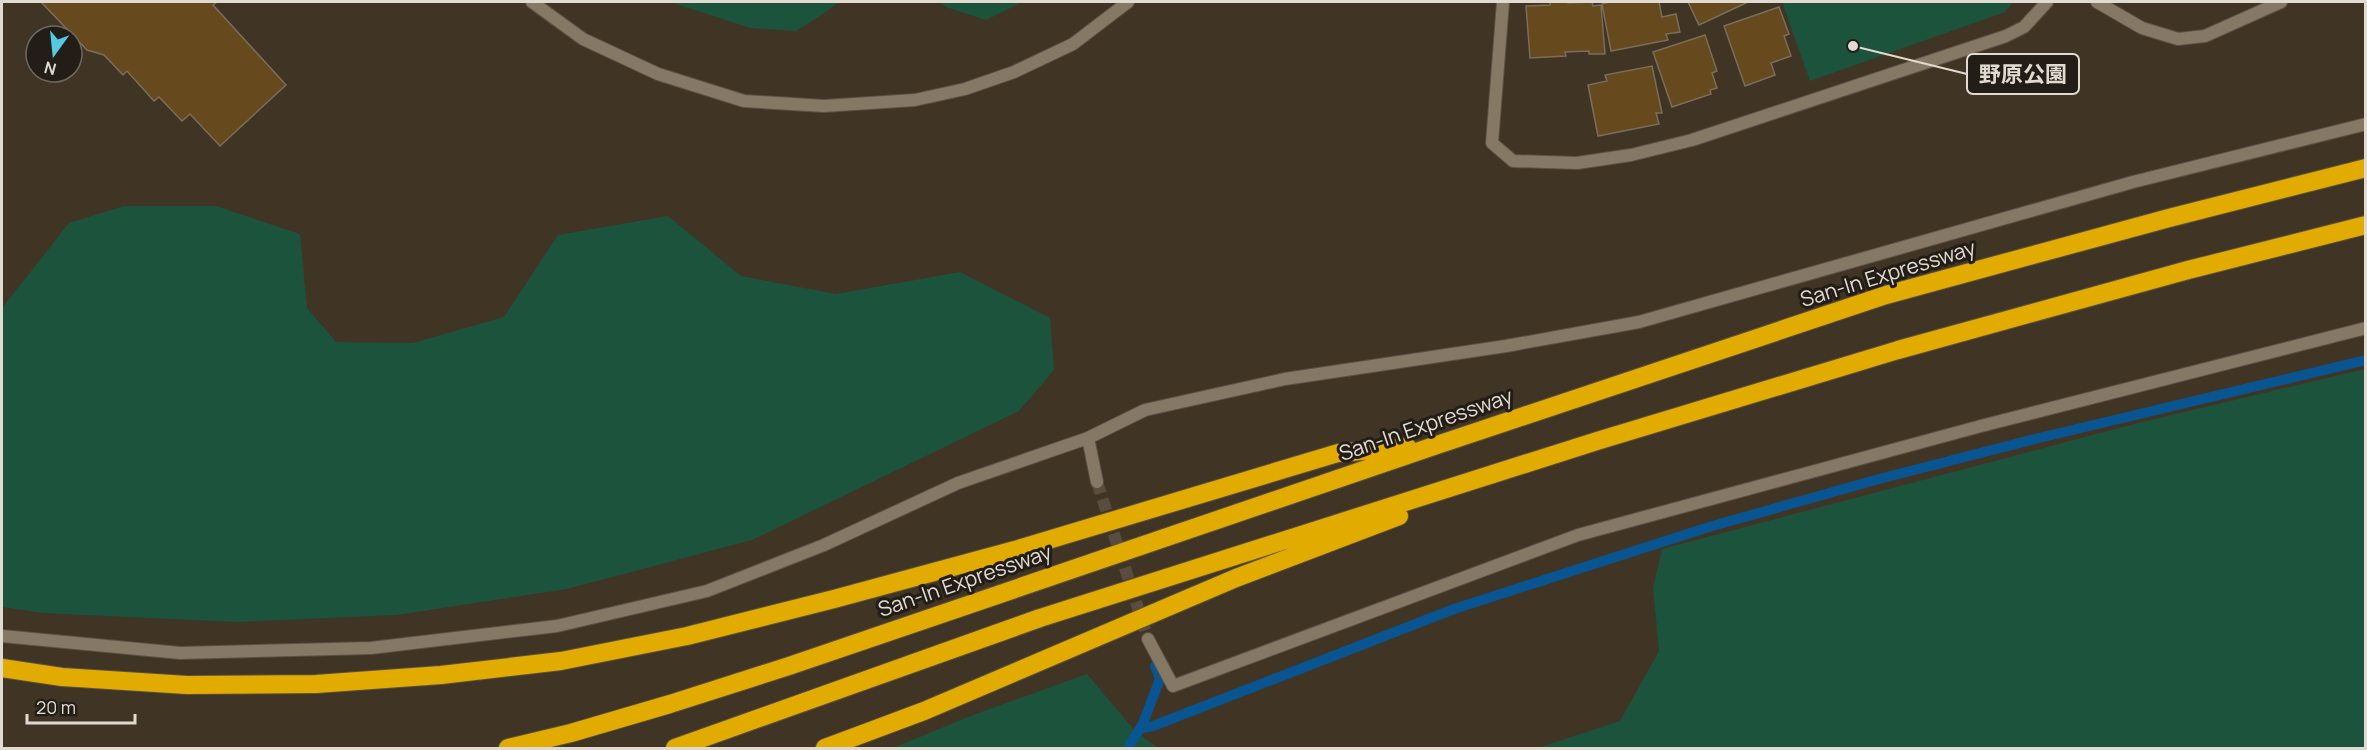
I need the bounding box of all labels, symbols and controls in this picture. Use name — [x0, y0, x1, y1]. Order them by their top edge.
north arrow — [24, 24, 84, 84]
callout: 野原公園 — [1967, 54, 2079, 94]
text: N — [42, 56, 59, 81]
text: 野原公園 — [1979, 59, 2067, 89]
street label: San-In Expressway — [1797, 233, 1979, 313]
street label: San-In Expressway — [1335, 381, 1516, 467]
street label: San-In Expressway — [874, 537, 1055, 623]
scale bar — [27, 687, 135, 725]
text: 20 m — [36, 695, 76, 719]

